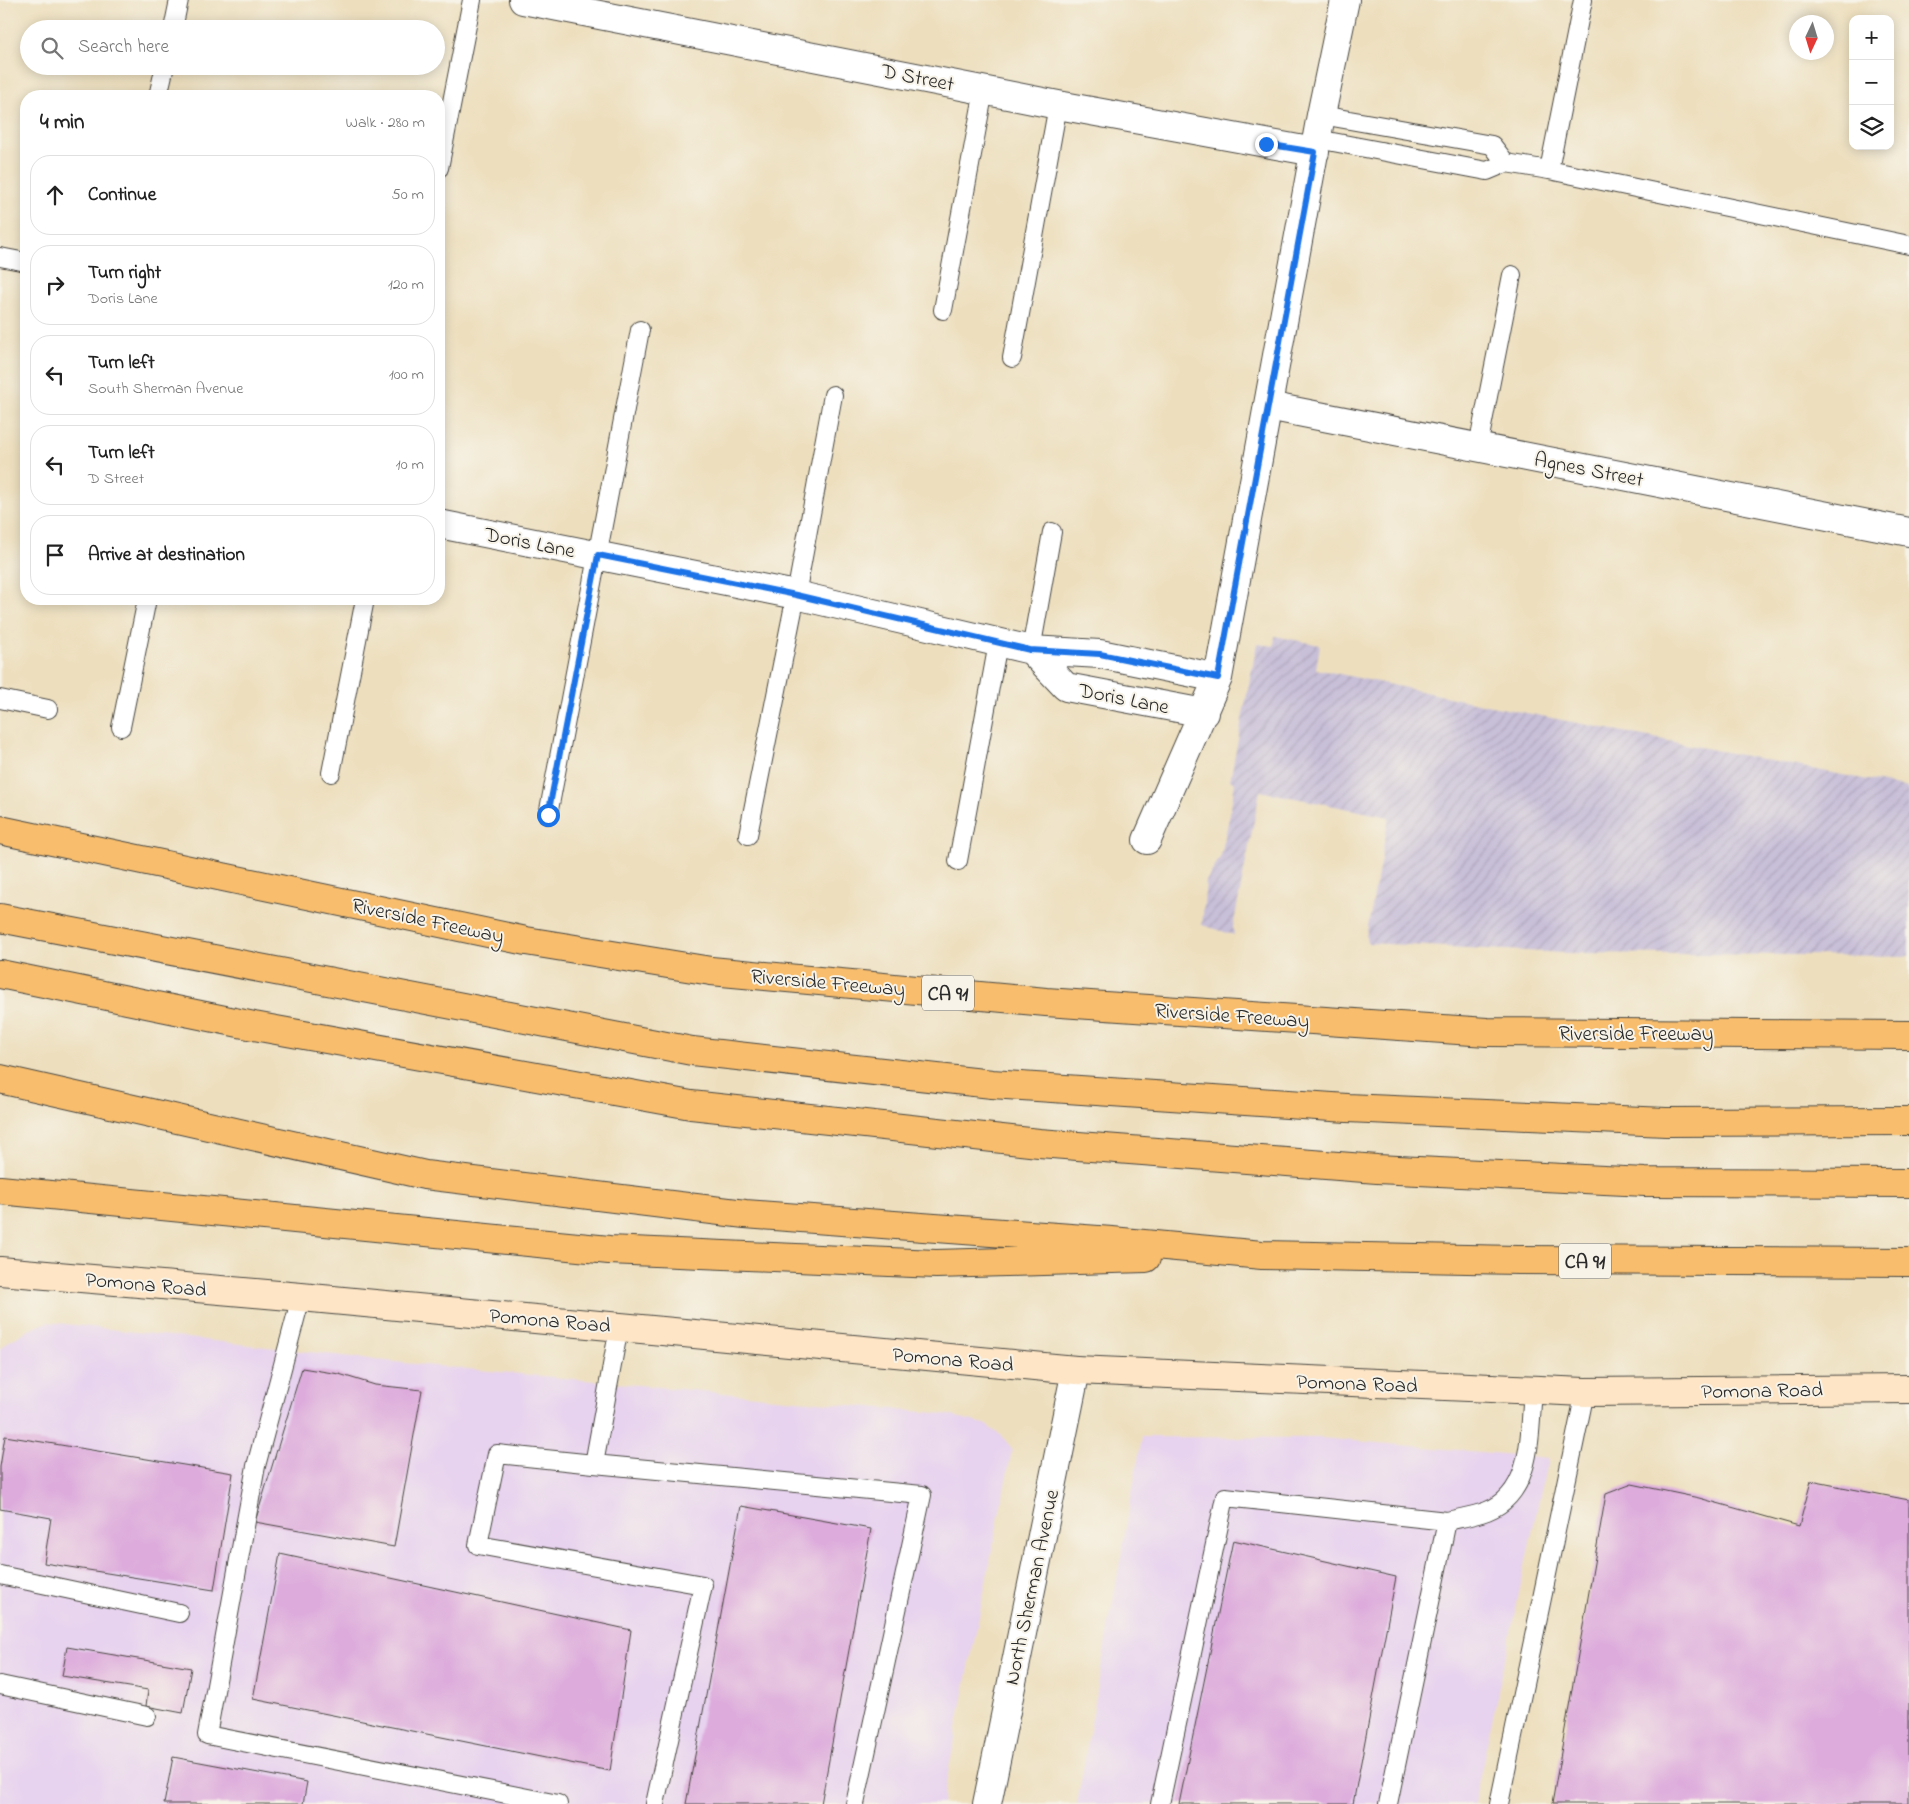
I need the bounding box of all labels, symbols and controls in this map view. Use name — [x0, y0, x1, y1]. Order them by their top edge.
north arrow — [1789, 15, 1834, 60]
map controls — [1849, 15, 1894, 150]
button: + — [1849, 15, 1894, 60]
search box — [20, 20, 445, 75]
icon: search — [38, 34, 66, 62]
text: Search here — [78, 34, 169, 61]
street label: D Street — [878, 57, 957, 101]
button: − — [1849, 60, 1894, 105]
button: layers — [1849, 105, 1894, 150]
text: 4 min — [40, 108, 84, 138]
text: Walk · 280 m — [346, 111, 425, 135]
route end — [1255, 133, 1278, 156]
icon: ahead — [41, 181, 69, 209]
text: Continue — [88, 182, 156, 209]
text: 50 m — [392, 183, 424, 207]
text: Turn right — [88, 260, 161, 287]
icon: right — [41, 271, 69, 299]
text: 120 m — [388, 273, 424, 297]
text: Doris Lane — [88, 287, 158, 311]
text: Turn left — [88, 350, 155, 377]
icon: left — [41, 361, 69, 389]
text: 100 m — [389, 363, 424, 387]
text: South Sherman Avenue — [88, 377, 243, 401]
text: Turn left — [88, 440, 155, 467]
street label: Agnes Street — [1531, 446, 1646, 498]
icon: left — [41, 451, 69, 479]
text: 10 m — [396, 453, 424, 477]
text: D Street — [88, 467, 144, 491]
street label: Doris Lane — [481, 520, 578, 568]
icon: arrive — [41, 541, 69, 569]
text: Arrive at destination — [88, 542, 245, 569]
street label: Doris Lane — [1075, 676, 1172, 724]
route start — [537, 804, 560, 827]
street label: Riverside Freeway — [348, 891, 507, 955]
street label: Riverside Freeway — [749, 962, 906, 1008]
road number: CA 91 — [922, 976, 974, 1010]
street label: Riverside Freeway — [1153, 997, 1310, 1039]
street label: Riverside Freeway — [1558, 1020, 1714, 1052]
road number: CA 91 — [1559, 1244, 1611, 1278]
street label: Pomona Road — [84, 1266, 208, 1306]
street label: Pomona Road — [488, 1302, 612, 1342]
street label: Pomona Road — [891, 1341, 1015, 1381]
street label: Pomona Road — [1296, 1368, 1418, 1402]
street label: Pomona Road — [1701, 1376, 1823, 1408]
street label: North Sherman Avenue — [998, 1486, 1068, 1688]

